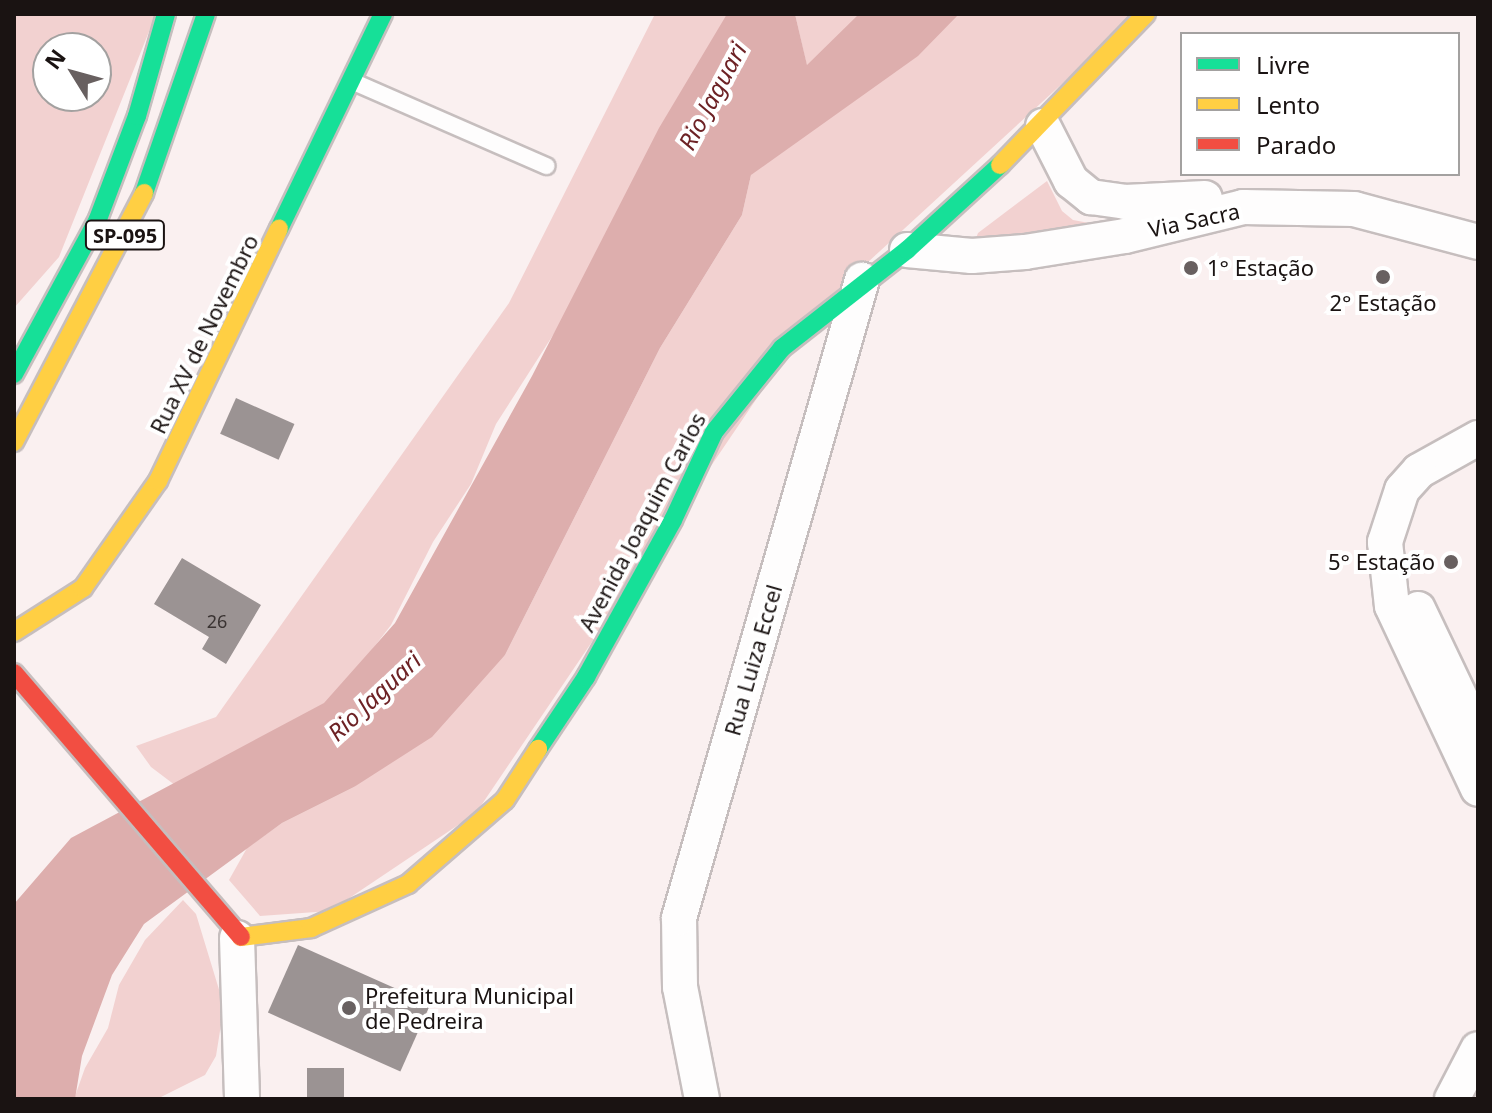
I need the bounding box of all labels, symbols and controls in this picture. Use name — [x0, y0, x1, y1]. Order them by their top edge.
north arrow — [32, 32, 112, 112]
legend — [1180, 32, 1460, 176]
water label: Rio Jaguari — [672, 38, 752, 154]
text: N — [37, 43, 72, 75]
text: Livre — [1256, 48, 1310, 81]
text: Lento — [1256, 88, 1320, 121]
text: Parado — [1256, 128, 1336, 161]
street label: Via Sacra — [1146, 197, 1242, 243]
road number: SP-095 — [83, 219, 167, 251]
street label: Rua XV de Novembro — [144, 230, 264, 438]
place label: 1° Estação — [1207, 255, 1314, 281]
marker: 1° Estação — [1182, 259, 1200, 277]
marker: 2° Estação — [1374, 268, 1392, 286]
place label: 2° Estação — [1330, 290, 1436, 316]
street label: Avenida Joaquim Carlos — [573, 408, 711, 636]
place label: 5° Estação — [1328, 549, 1435, 575]
marker: 5° Estação — [1442, 553, 1460, 571]
street label: Rua Luiza Eccel — [719, 581, 787, 739]
house number: 26 — [207, 610, 227, 632]
water label: Rio Jaguari — [321, 646, 427, 746]
place label: Prefeitura Municipal de Pedreira — [365, 982, 574, 1034]
marker: Prefeitura Municipal de Pedreira — [340, 999, 358, 1017]

